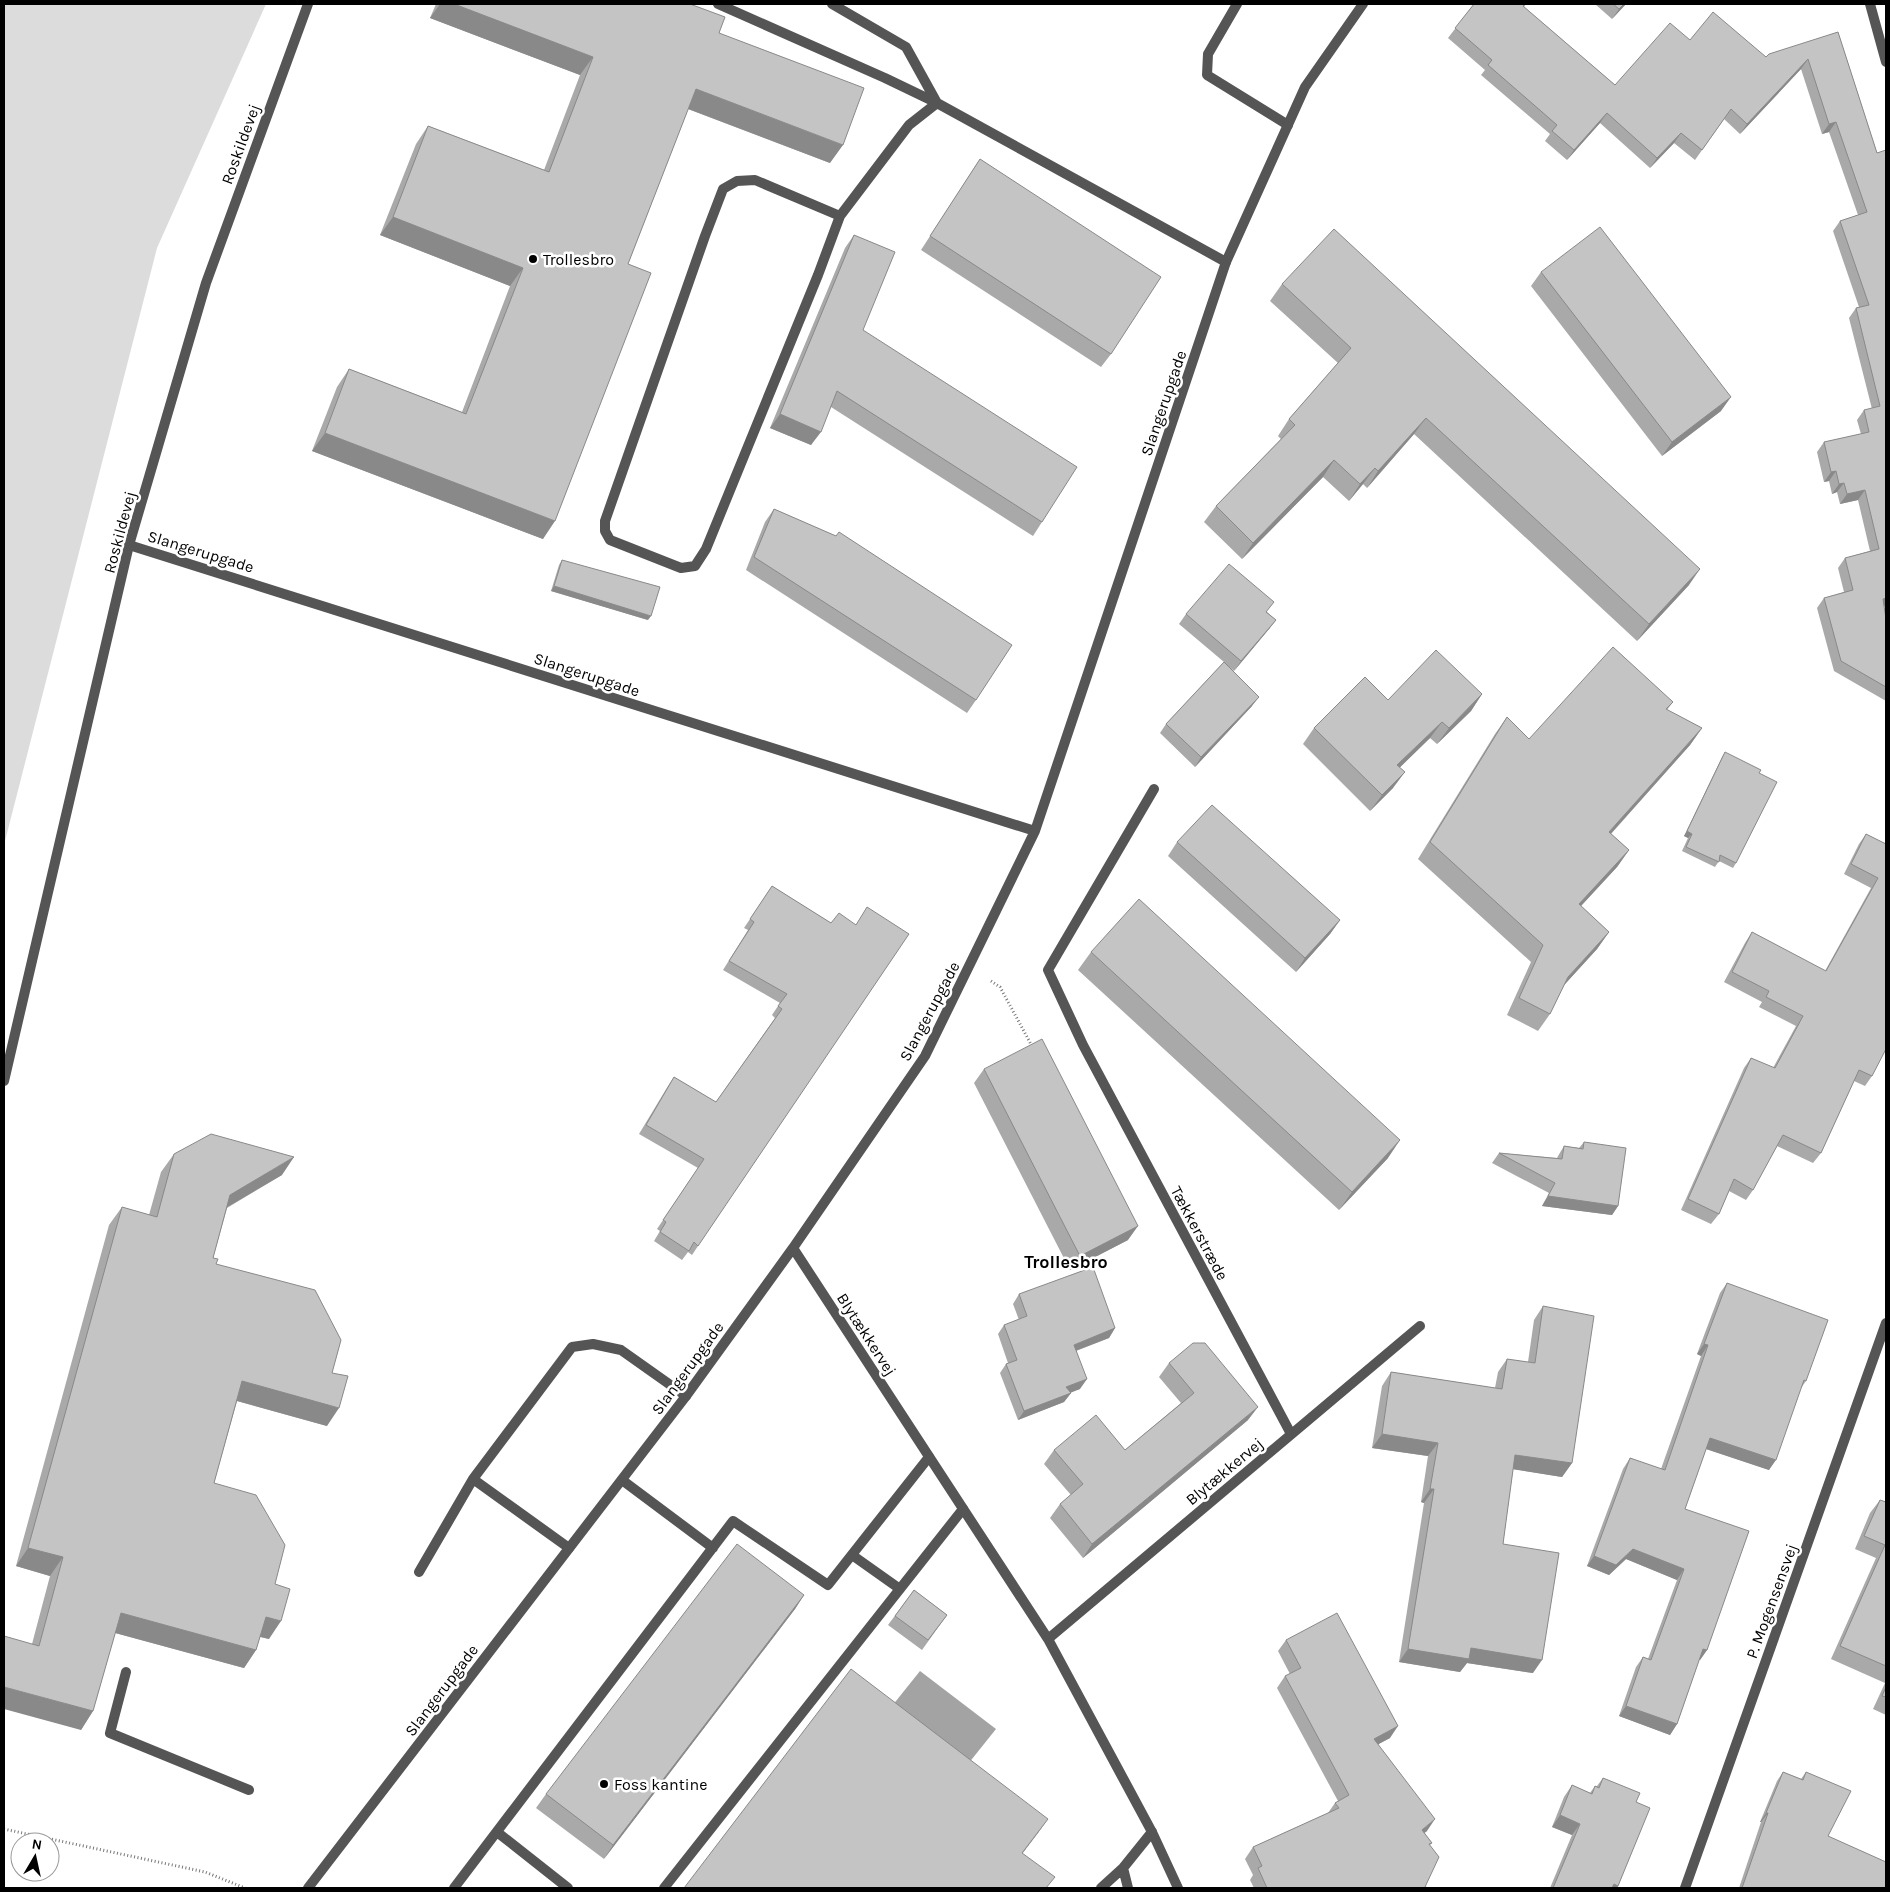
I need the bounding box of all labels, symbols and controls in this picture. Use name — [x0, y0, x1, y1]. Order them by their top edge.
street label: Roskildevej — [217, 101, 264, 187]
place label: Trollesbro — [543, 250, 614, 269]
marker: Trollesbro — [527, 253, 539, 265]
street label: Slangerupgade — [1137, 348, 1190, 458]
street label: Roskildevej — [99, 489, 140, 575]
street label: Slangerupgade — [145, 526, 256, 577]
street label: Slangerupgade — [531, 648, 642, 701]
street label: Slangerupgade — [895, 958, 964, 1064]
street label: Tækkerstræde — [1167, 1183, 1232, 1283]
district label: Trollesbro — [1024, 1251, 1108, 1273]
street label: Blytækkervej — [833, 1289, 900, 1379]
street label: Slangerupgade — [647, 1318, 727, 1418]
street label: Blytækkervej — [1182, 1434, 1267, 1509]
street label: P. Mogensensvej — [1742, 1541, 1801, 1661]
street label: Slangerupgade — [401, 1641, 482, 1740]
place label: Foss kantine — [614, 1775, 707, 1794]
marker: Foss kantine — [598, 1778, 610, 1790]
north arrow — [10, 1832, 60, 1882]
text: N — [31, 1835, 43, 1854]

